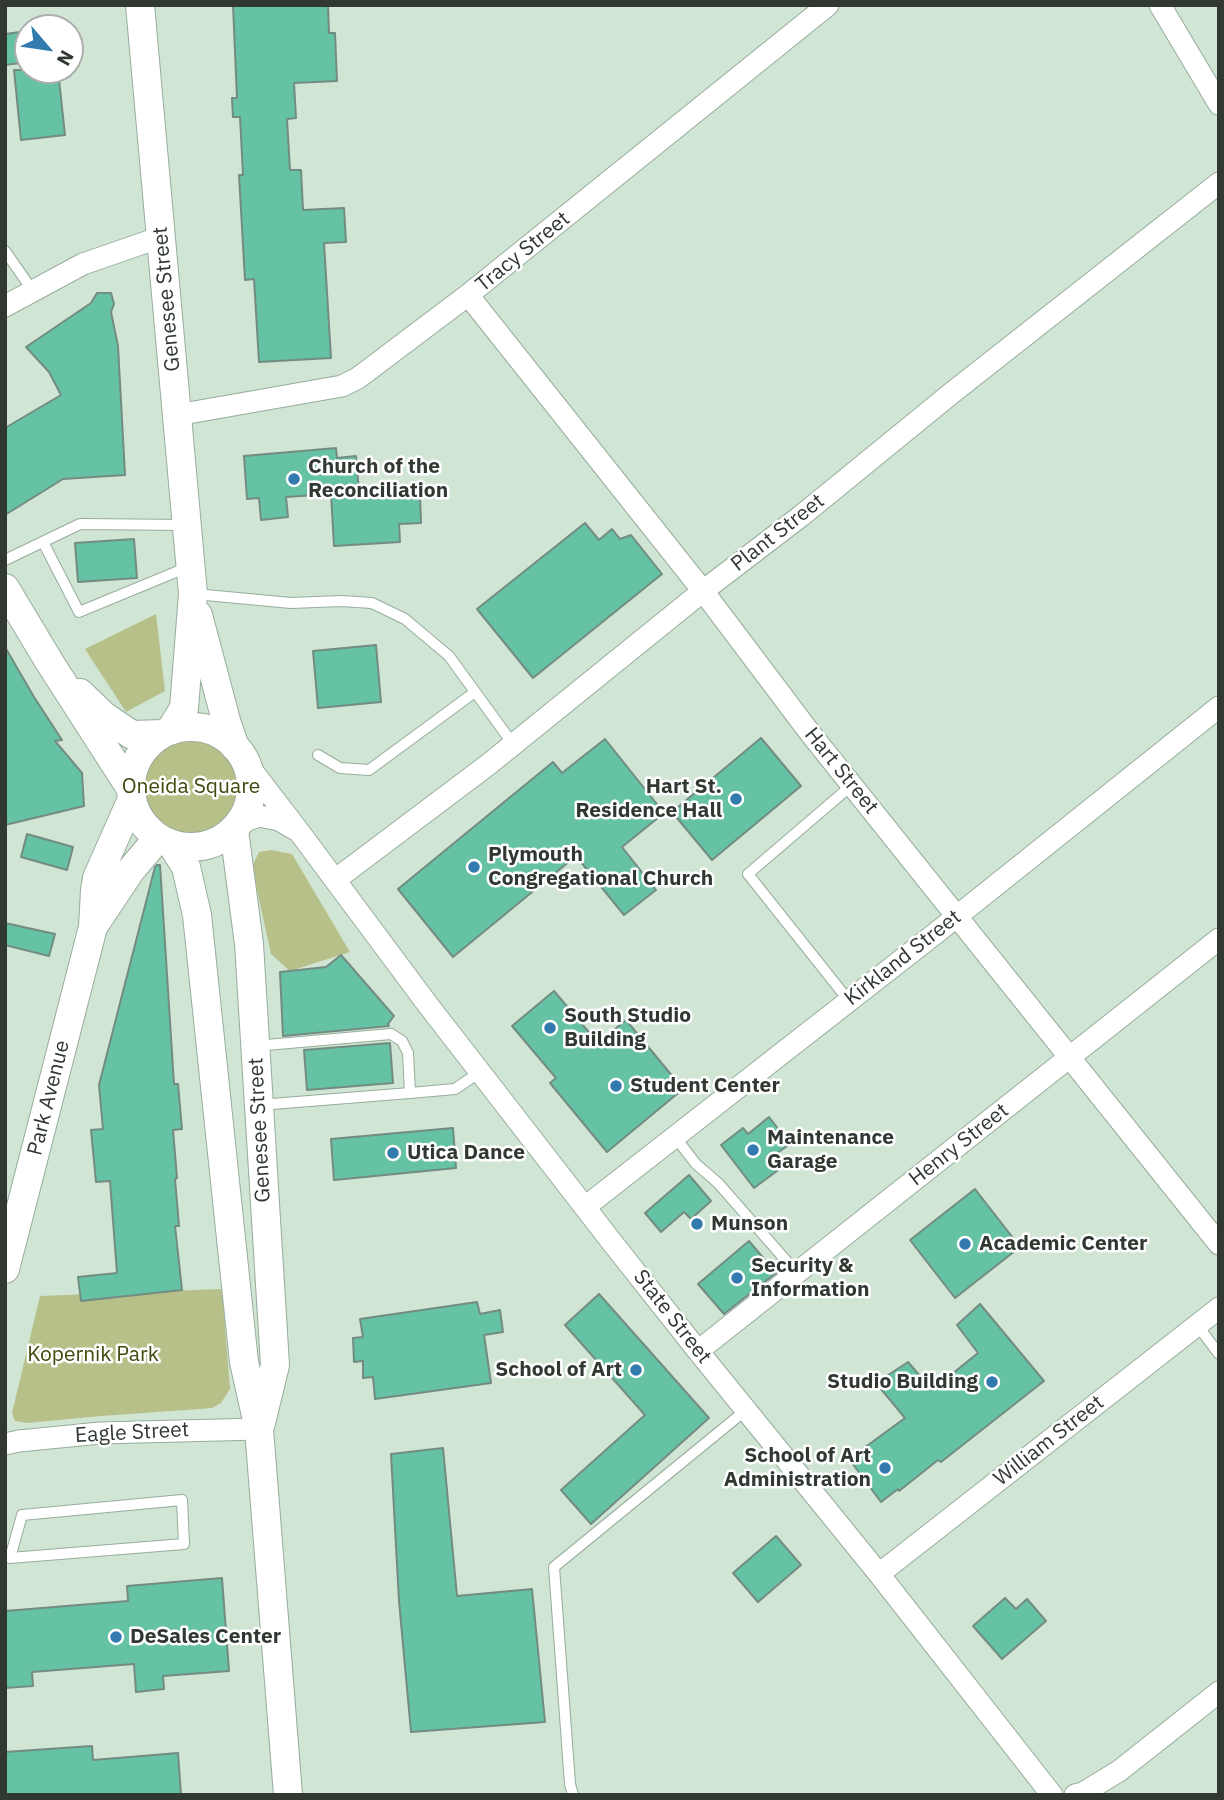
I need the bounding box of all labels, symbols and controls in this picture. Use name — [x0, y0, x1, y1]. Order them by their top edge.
north arrow — [14, 14, 84, 84]
text: N — [52, 46, 79, 70]
street label: Tracy Street — [471, 206, 575, 298]
street label: Genesee Street — [148, 225, 186, 373]
place label: Church of the Reconciliation — [308, 454, 448, 504]
marker: Church of the Reconciliation — [286, 471, 302, 487]
street label: Plant Street — [726, 489, 830, 577]
street label: Hart Street — [799, 723, 883, 819]
park label: Oneida Square — [122, 774, 260, 800]
place label: Hart St. Residence Hall — [575, 774, 722, 824]
marker: Hart St. Residence Hall — [728, 791, 744, 807]
place label: Plymouth Congregational Church — [488, 842, 713, 892]
marker: Plymouth Congregational Church — [466, 859, 482, 875]
street label: Kirkland Street — [840, 905, 966, 1011]
place label: South Studio Building — [564, 1003, 691, 1053]
marker: South Studio Building — [542, 1020, 558, 1036]
street label: Park Avenue — [23, 1038, 75, 1158]
street label: Genesee Street — [244, 1057, 276, 1203]
place label: Student Center — [630, 1073, 780, 1099]
marker: Student Center — [608, 1078, 624, 1094]
street label: Henry Street — [904, 1098, 1014, 1192]
place label: Maintenance Garage — [767, 1125, 894, 1175]
place label: Utica Dance — [407, 1140, 525, 1166]
marker: Maintenance Garage — [745, 1142, 761, 1158]
marker: Utica Dance — [385, 1145, 401, 1161]
place label: Munson — [711, 1211, 788, 1237]
marker: Munson — [689, 1216, 705, 1232]
place label: Academic Center — [979, 1231, 1148, 1257]
marker: Academic Center — [957, 1236, 973, 1252]
place label: Security & Information — [751, 1253, 869, 1303]
street label: State Street — [628, 1265, 716, 1369]
marker: Security & Information — [729, 1270, 745, 1286]
park label: Kopernik Park — [27, 1342, 159, 1368]
place label: School of Art — [495, 1357, 622, 1383]
marker: School of Art — [628, 1362, 644, 1378]
place label: Studio Building — [827, 1369, 978, 1395]
marker: Studio Building — [984, 1374, 1000, 1390]
street label: William Street — [989, 1390, 1109, 1492]
street label: Eagle Street — [74, 1417, 190, 1449]
place label: School of Art Administration — [724, 1443, 871, 1493]
marker: School of Art Administration — [877, 1460, 893, 1476]
place label: DeSales Center — [130, 1624, 281, 1650]
marker: DeSales Center — [108, 1629, 124, 1645]

